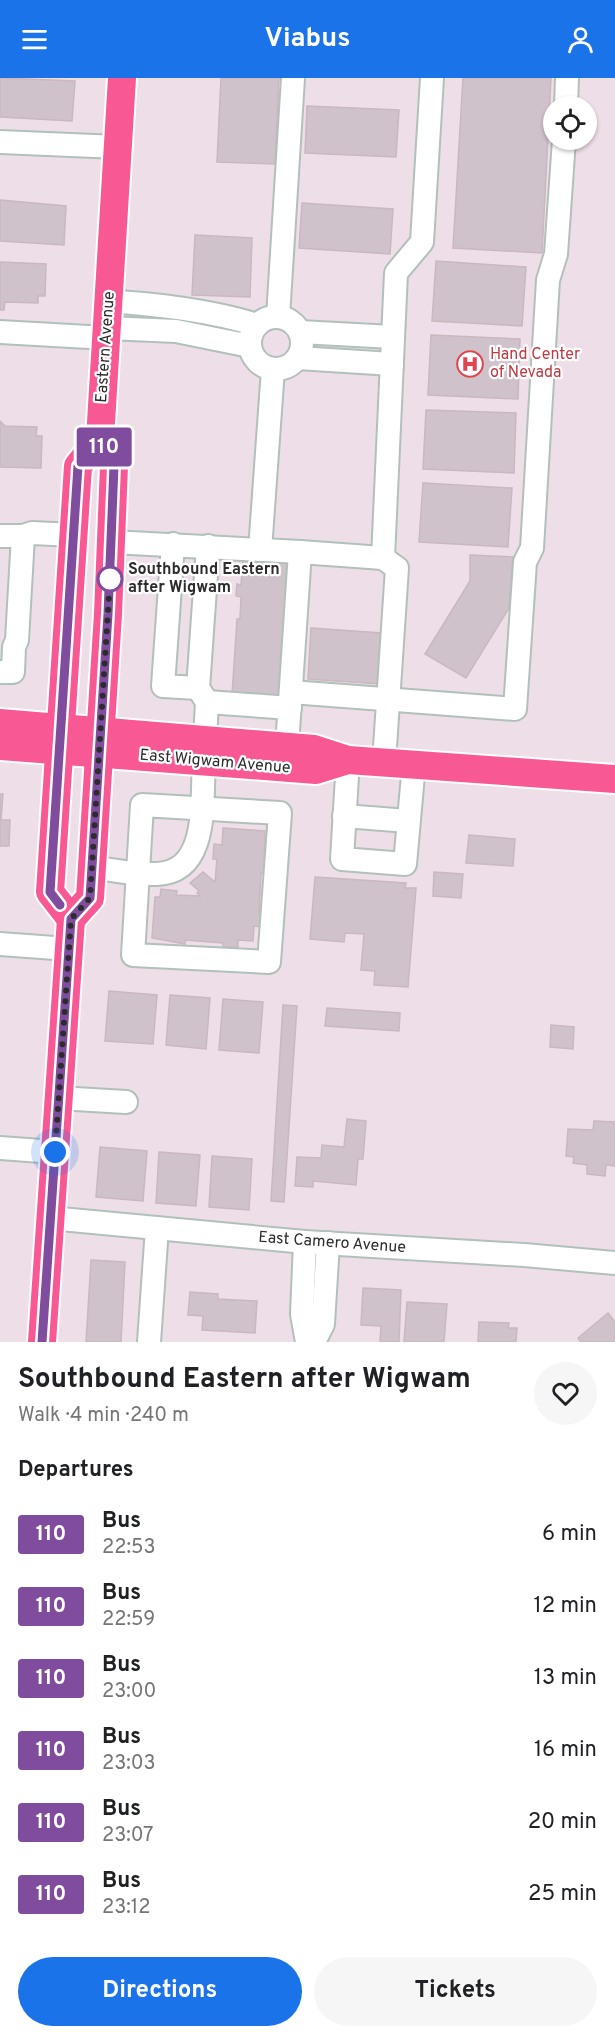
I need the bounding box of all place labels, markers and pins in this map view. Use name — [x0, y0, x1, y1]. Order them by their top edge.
place label: Hand Center of Nevada — [490, 345, 580, 383]
hospital icon: Hand Center of Nevada — [455, 349, 485, 379]
place label: Southbound Eastern after Wigwam — [128, 560, 280, 598]
marker: Southbound Eastern after Wigwam — [97, 566, 123, 592]

